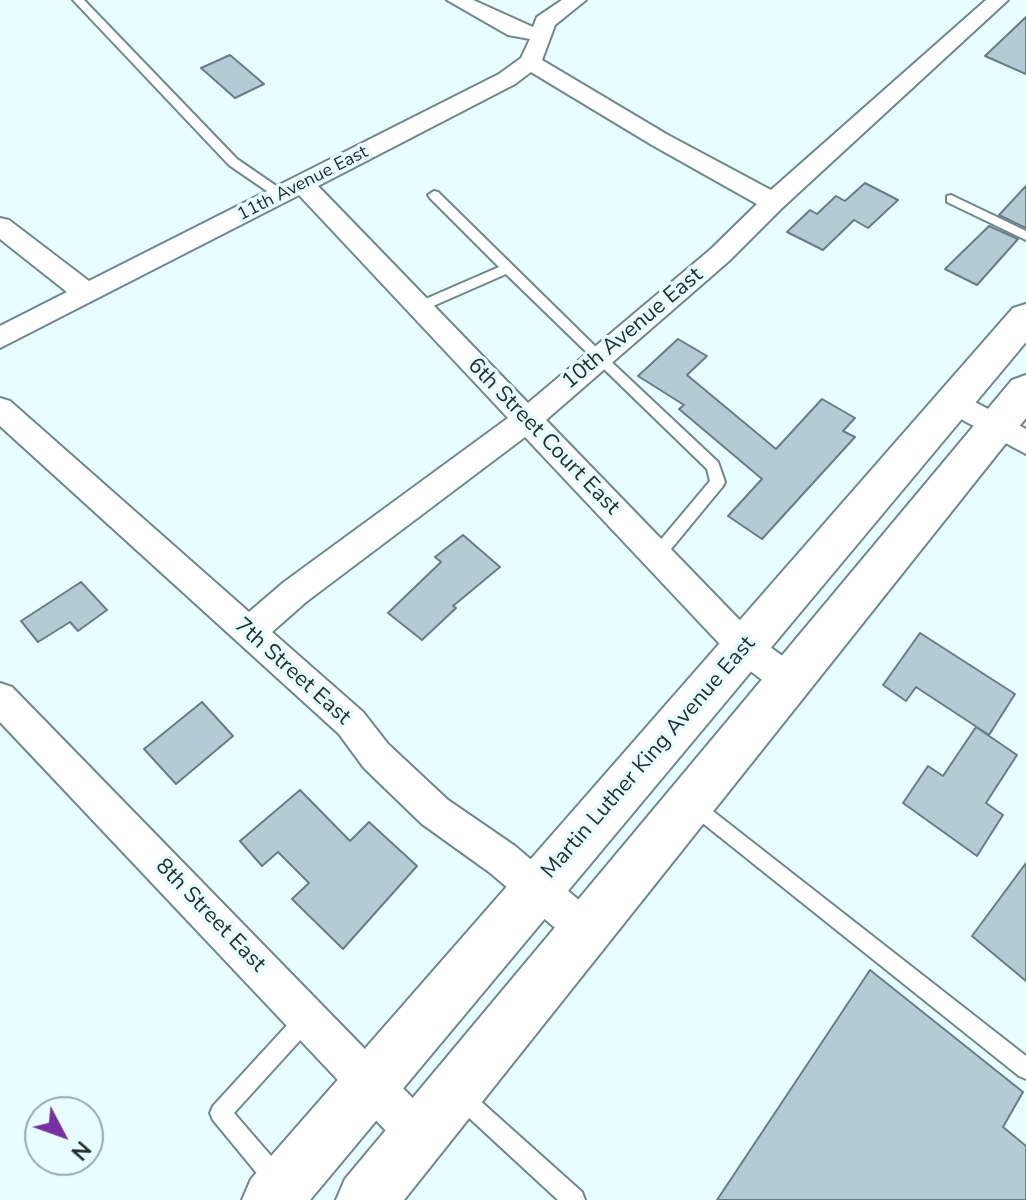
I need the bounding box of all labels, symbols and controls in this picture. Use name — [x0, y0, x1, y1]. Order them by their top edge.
street label: 11th Avenue East — [234, 142, 372, 226]
street label: 10th Avenue East — [557, 263, 709, 395]
street label: 6th Street Court East — [461, 353, 625, 521]
street label: 7th Street East — [228, 613, 356, 731]
street label: Martin Luther King Avenue East — [537, 631, 761, 885]
street label: 8th Street East — [149, 854, 271, 978]
north arrow — [24, 1096, 104, 1176]
text: N — [64, 1134, 97, 1166]

